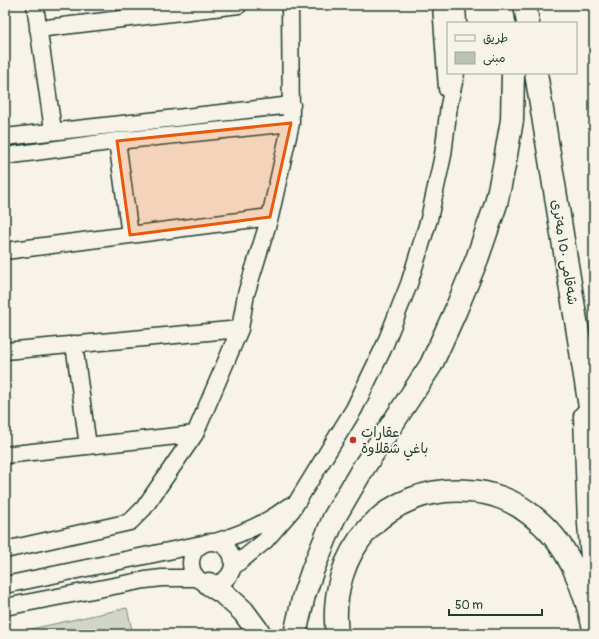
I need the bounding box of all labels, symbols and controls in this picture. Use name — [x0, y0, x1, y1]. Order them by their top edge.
legend — [447, 22, 577, 74]
text: طريق — [483, 31, 508, 46]
text: مبنى — [483, 51, 506, 66]
street label: شەقامی ١٥٠ مەتری — [548, 198, 581, 306]
place label: عقارات باغي شقلاوة — [361, 424, 428, 461]
marker: عقارات باغي شقلاوة — [348, 435, 358, 445]
scale bar — [449, 591, 542, 617]
text: 50 m — [455, 598, 483, 613]

